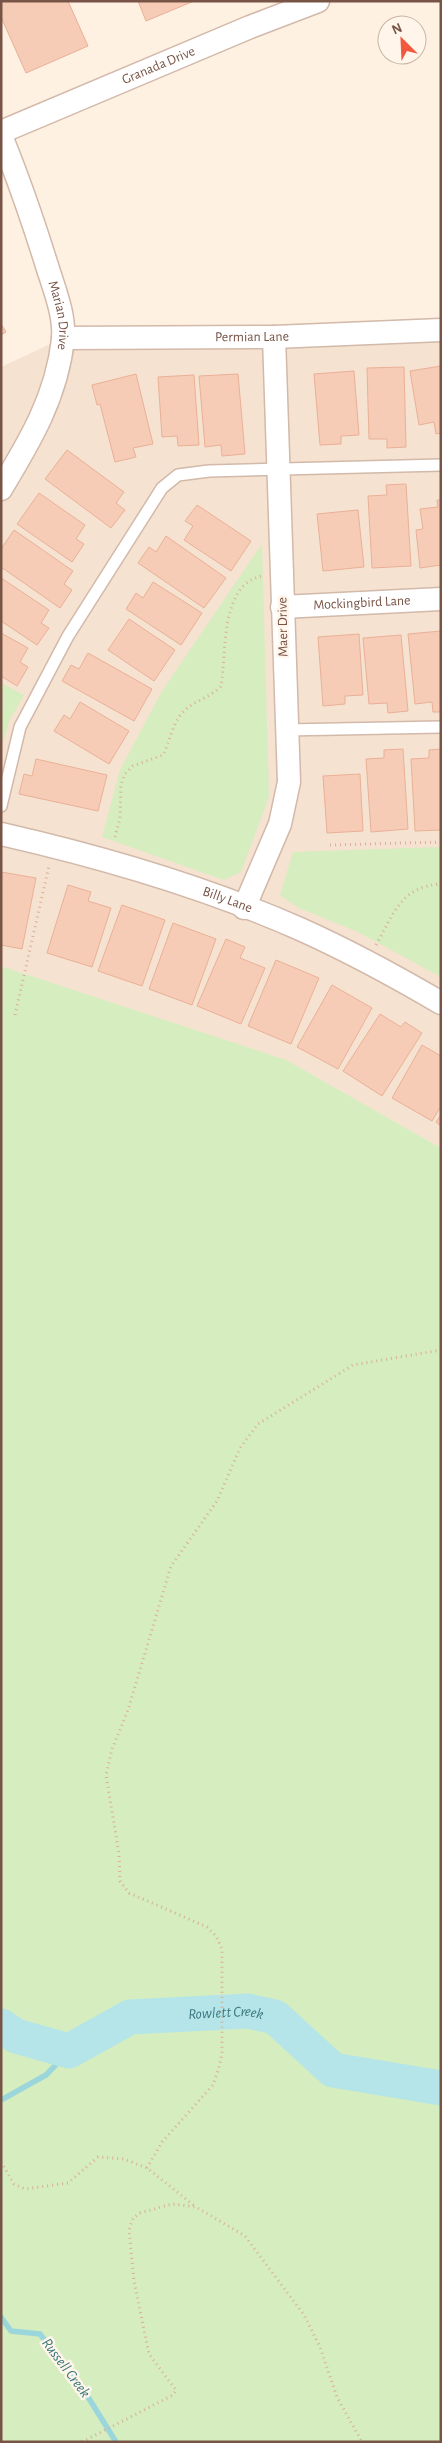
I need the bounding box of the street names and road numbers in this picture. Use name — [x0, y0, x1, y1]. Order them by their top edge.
street label: Granada Drive — [120, 44, 197, 87]
street label: Marian Drive — [45, 279, 70, 351]
street label: Permian Lane — [215, 329, 289, 344]
street label: Mockingbird Lane — [313, 594, 411, 612]
street label: Maer Drive — [275, 597, 291, 657]
street label: Billy Lane — [201, 884, 254, 915]

